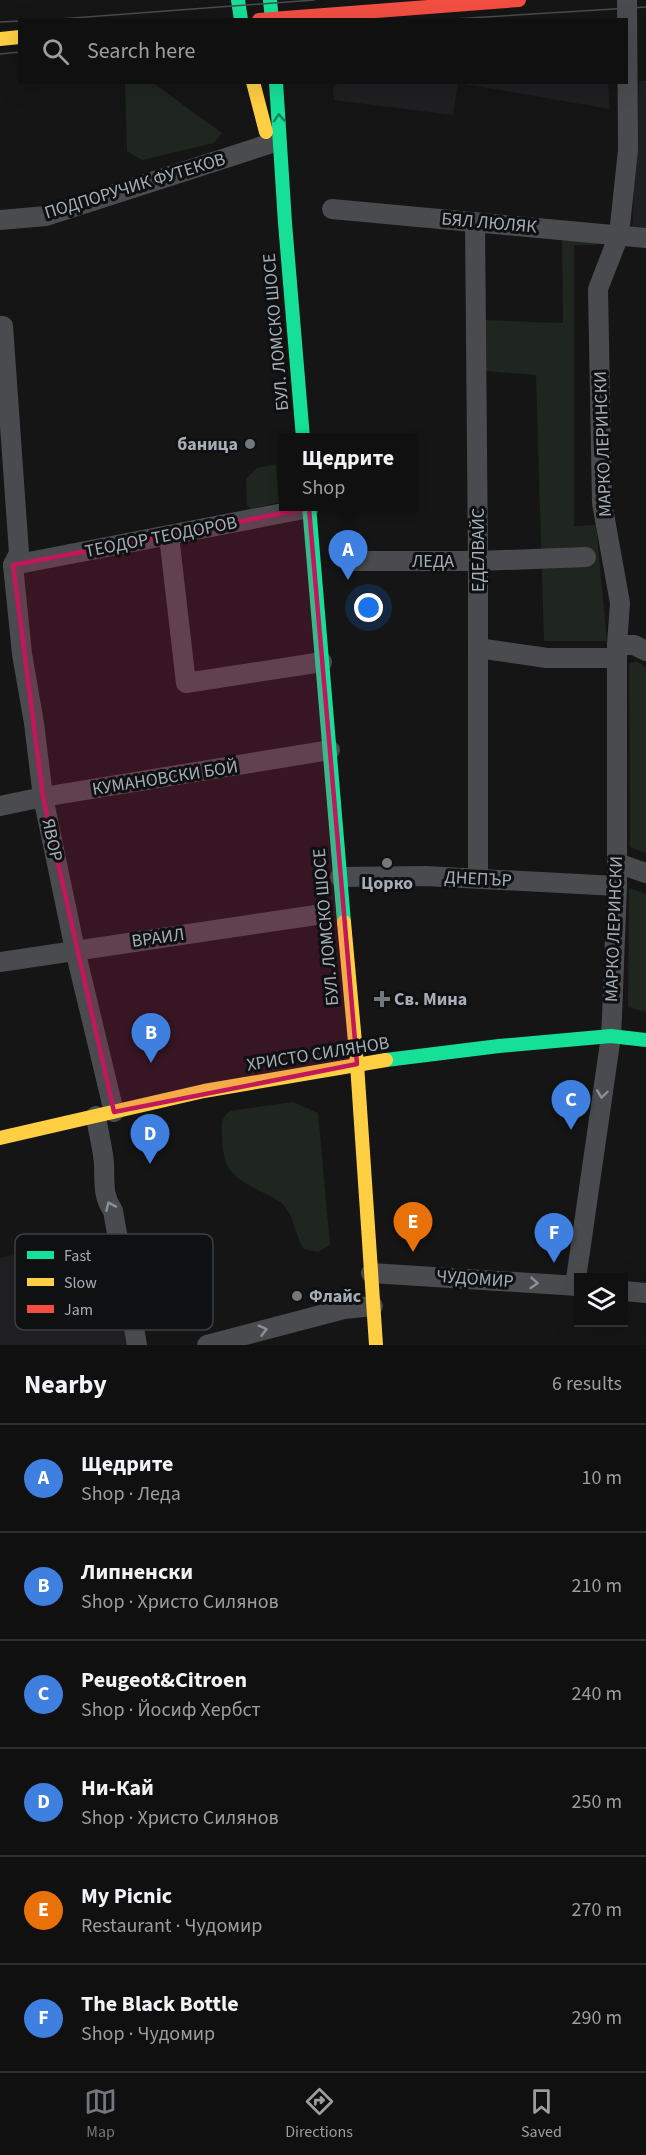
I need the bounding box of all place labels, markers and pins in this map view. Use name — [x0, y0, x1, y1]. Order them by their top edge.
place label: баница — [177, 432, 238, 457]
marker: баница — [243, 437, 257, 451]
pin: A — [328, 530, 368, 580]
marker: Цорко — [380, 856, 394, 870]
place label: Цорко — [361, 871, 413, 896]
place label: Св. Мина — [394, 987, 467, 1012]
marker: Св. Мина — [375, 992, 389, 1006]
pin: B — [132, 1014, 170, 1063]
pin: C — [552, 1080, 590, 1130]
pin: D — [130, 1114, 170, 1164]
pin: E — [394, 1202, 432, 1252]
pin: F — [534, 1214, 574, 1263]
place label: Флайс — [309, 1284, 362, 1309]
marker: Флайс — [290, 1289, 304, 1303]

